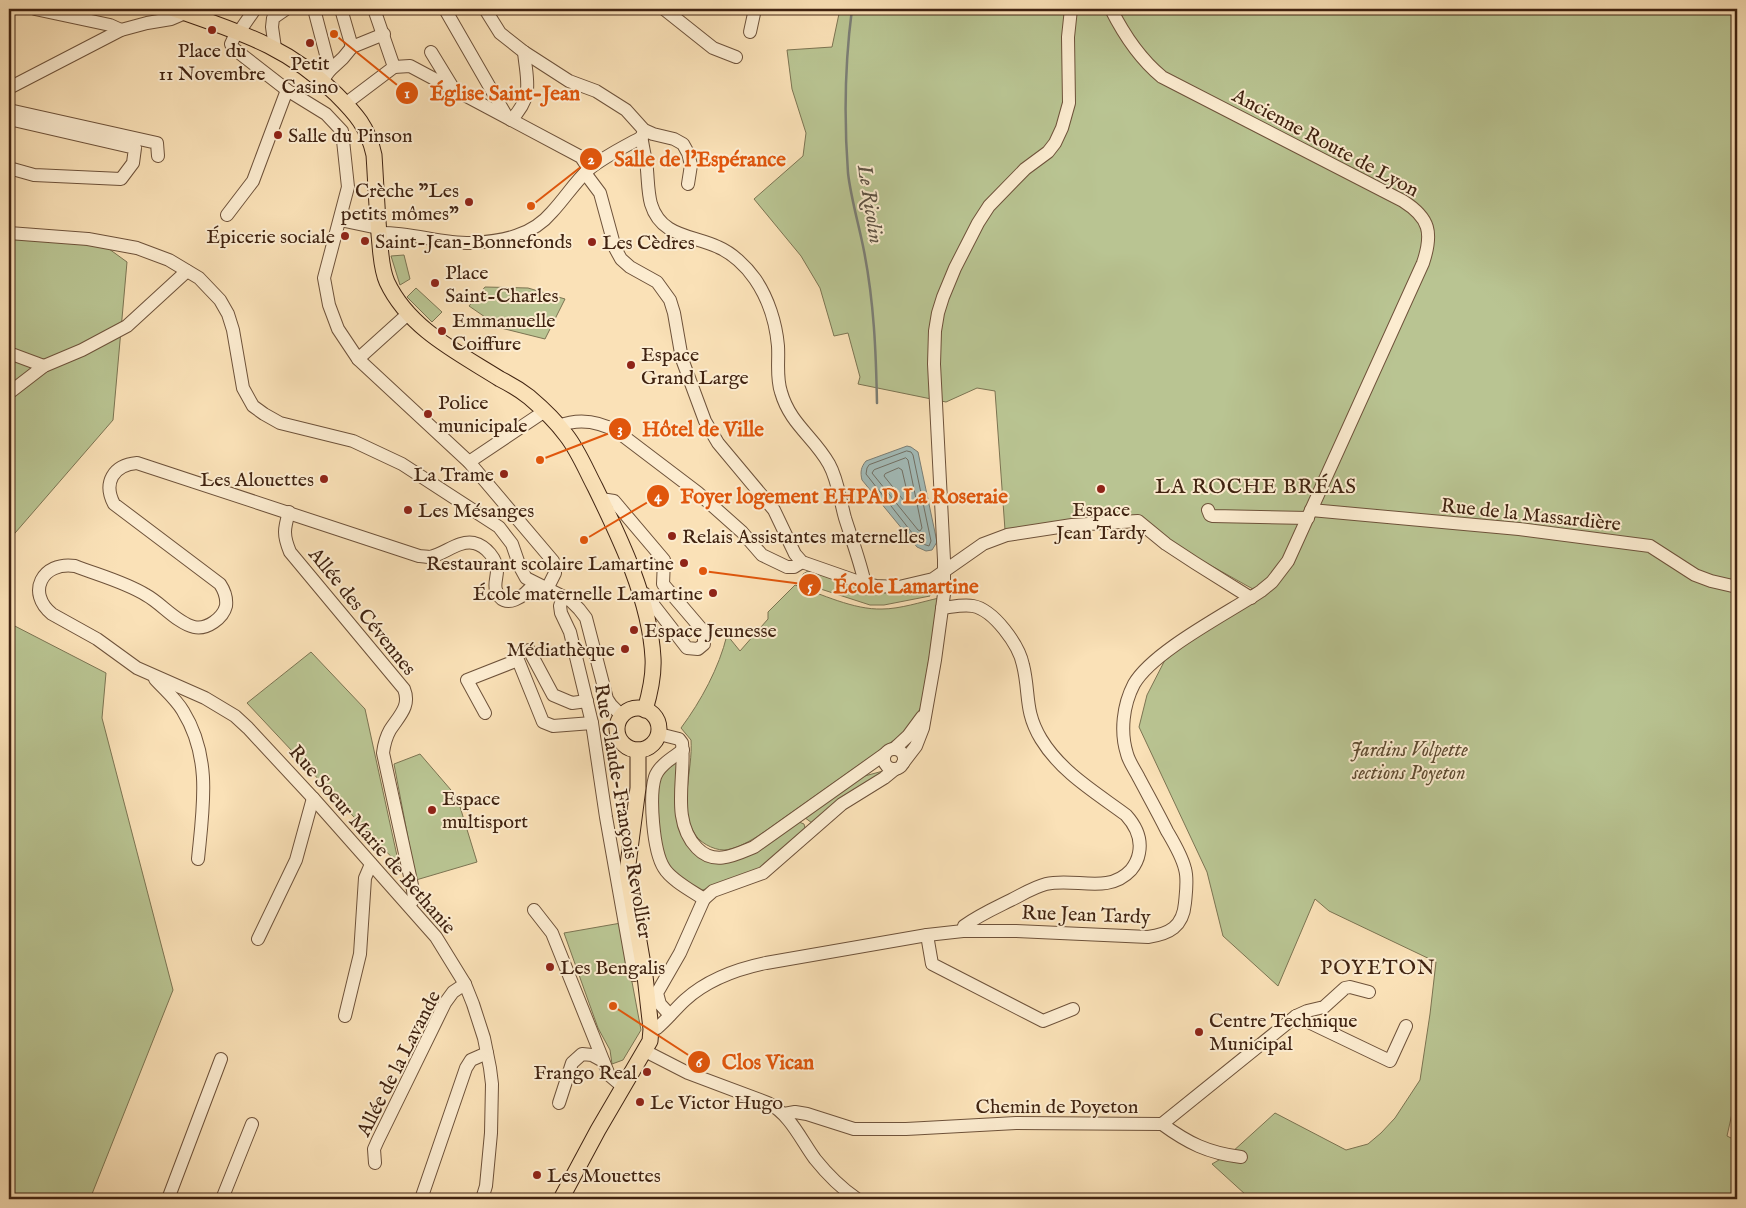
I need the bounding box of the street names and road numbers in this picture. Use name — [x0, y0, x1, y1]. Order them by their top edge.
street label: Ancienne Route de Lyon — [1227, 83, 1423, 203]
street label: Rue de la Massardière — [1440, 494, 1622, 537]
street label: Allée des Cévennes — [302, 542, 421, 681]
street label: Rue Claude-François Revollier — [588, 682, 657, 941]
street label: Rue Soeur Marie de Bethanie — [283, 740, 461, 940]
street label: Rue Jean Tardy — [1021, 901, 1151, 930]
street label: Allée de la Lavande — [351, 987, 447, 1142]
street label: Chemin de Poyeton — [976, 1095, 1139, 1120]

